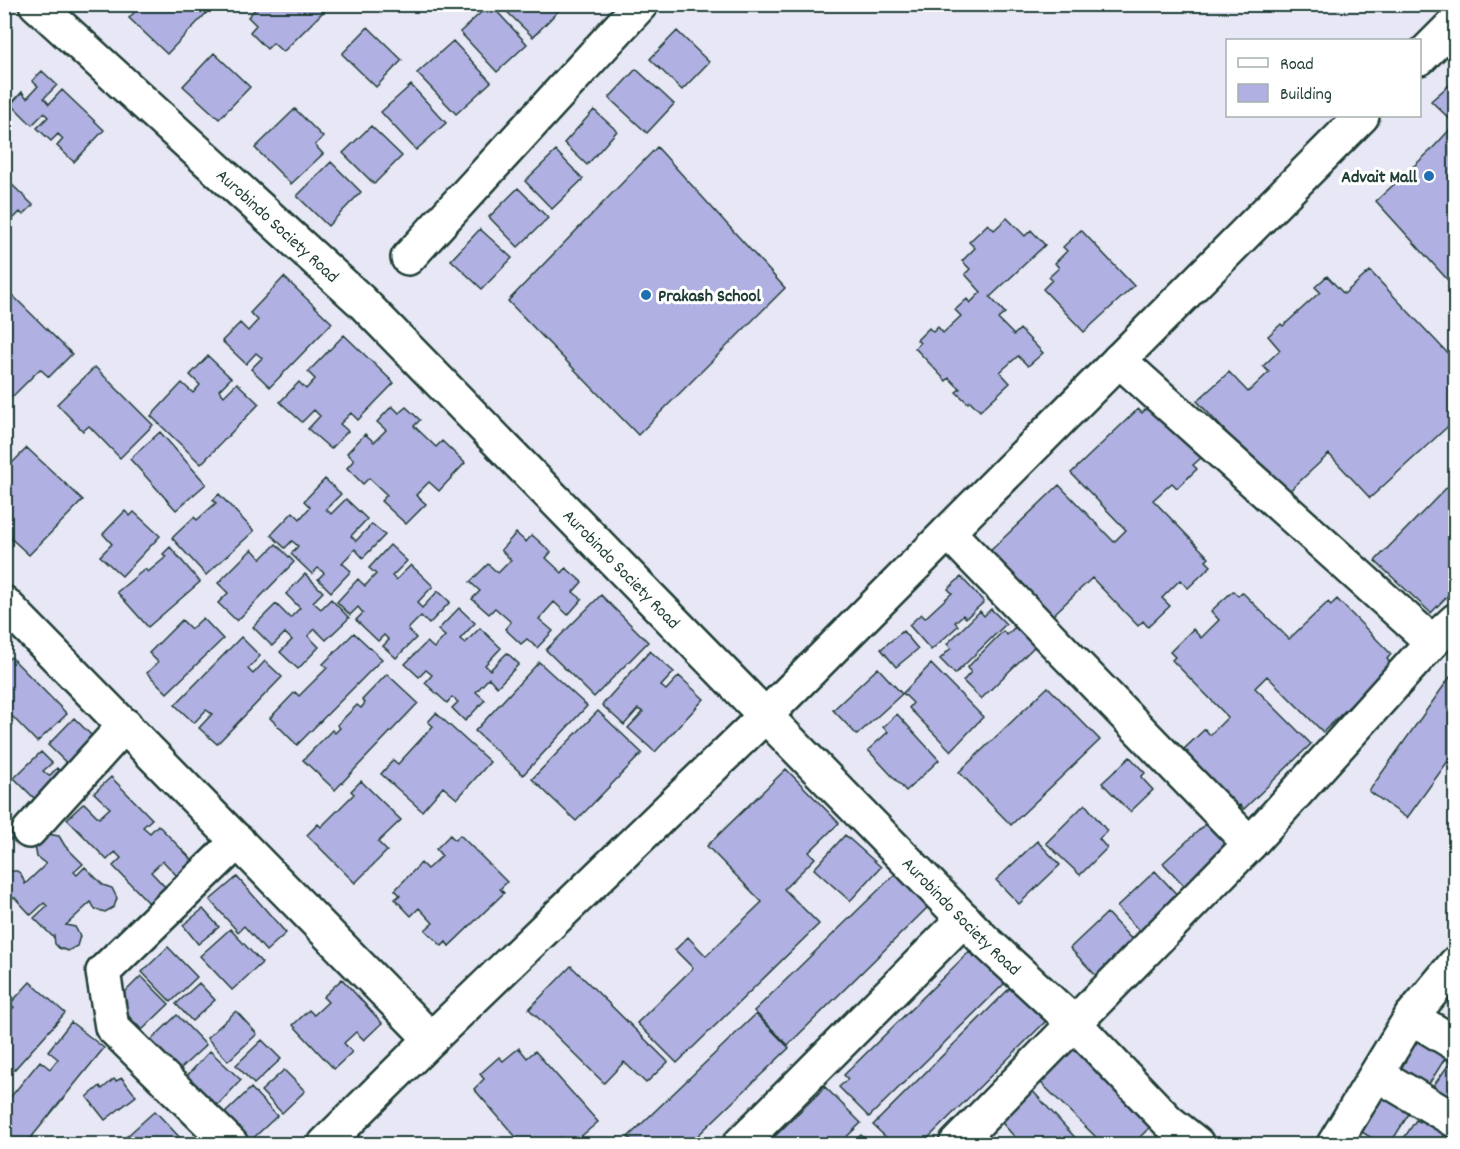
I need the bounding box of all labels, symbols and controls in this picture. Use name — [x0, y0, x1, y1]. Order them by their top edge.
legend — [1226, 39, 1421, 117]
text: Road — [1280, 53, 1314, 78]
text: Building — [1280, 83, 1332, 108]
street label: Aurobindo Society Road — [209, 164, 343, 290]
place label: Advait Mall — [1341, 166, 1418, 191]
marker: Advait Mall — [1422, 169, 1436, 183]
place label: Prakash School — [658, 285, 761, 310]
marker: Prakash School — [639, 288, 653, 302]
street label: Aurobindo Society Road — [556, 505, 684, 636]
street label: Aurobindo Society Road — [895, 853, 1025, 983]

